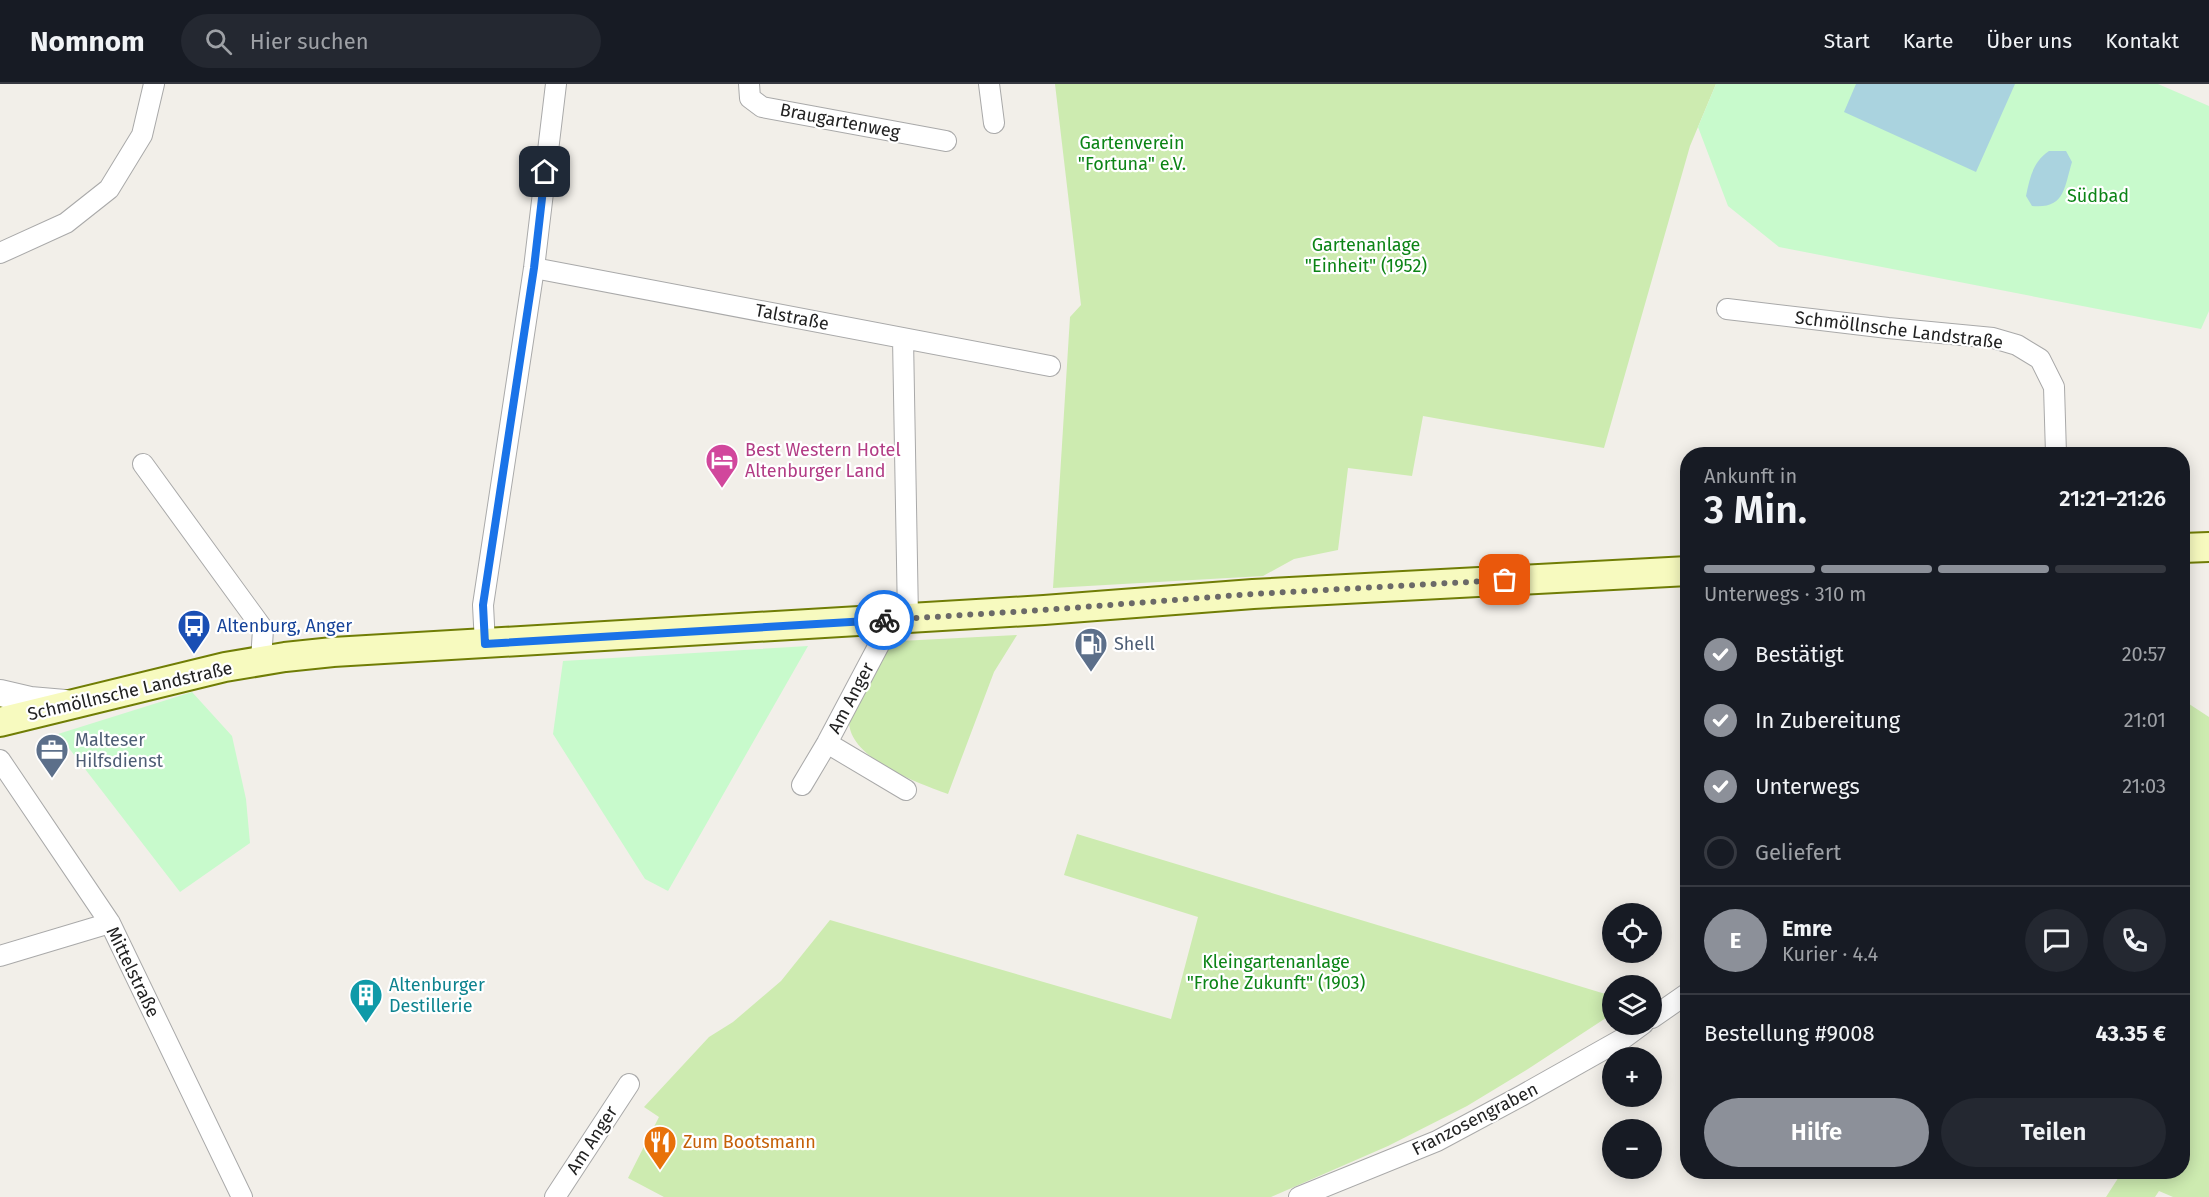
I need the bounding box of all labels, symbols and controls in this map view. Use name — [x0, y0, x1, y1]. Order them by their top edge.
search box — [181, 14, 601, 68]
text: Nomnom — [30, 25, 145, 58]
icon: search — [202, 25, 235, 58]
text: Hier suchen — [250, 28, 369, 55]
text: Start — [1824, 28, 1870, 54]
text: Karte — [1903, 28, 1953, 54]
text: Über uns — [1986, 28, 2072, 54]
text: Kontakt — [2105, 28, 2179, 54]
street label: Braugartenweg — [778, 99, 903, 144]
park label: Gartenverein "Fortuna" e.V. — [1078, 132, 1186, 175]
pin — [519, 146, 570, 197]
icon: home — [528, 155, 561, 188]
park label: Südbad — [2067, 185, 2129, 207]
park label: Gartenanlage "Einheit" (1952) — [1305, 234, 1427, 277]
street label: Talstraße — [753, 299, 831, 335]
street label: Schmöllnsche Landstraße — [1794, 306, 2004, 354]
place label: Best Western Hotel Altenburger Land — [745, 439, 901, 482]
hotel icon: Best Western Hotel Altenburger Land — [704, 442, 740, 489]
text: Ankunft in — [1704, 464, 1797, 488]
text: 21:21–21:26 — [2059, 485, 2166, 512]
text: 3 Min. — [1704, 487, 1807, 533]
pin — [1479, 554, 1530, 605]
icon: bag — [1488, 563, 1521, 596]
text: Unterwegs · 310 m — [1704, 582, 1866, 606]
courier — [854, 590, 914, 650]
icon: bike — [868, 604, 901, 637]
bus stop icon: Altenburg, Anger — [176, 608, 212, 655]
place label: Altenburg, Anger — [217, 615, 352, 637]
fuel station icon: Shell — [1073, 626, 1109, 673]
place label: Shell — [1114, 633, 1155, 655]
icon: check — [1704, 638, 1737, 671]
text: Bestätigt — [1755, 641, 1844, 668]
text: 20:57 — [2122, 642, 2166, 666]
street label: Schmöllnsche Landstraße — [25, 657, 235, 725]
street label: Am Anger — [823, 659, 879, 737]
icon: check — [1704, 704, 1737, 737]
text: In Zubereitung — [1755, 707, 1900, 734]
text: 21:01 — [2124, 708, 2166, 732]
place label: Malteser Hilfsdienst — [75, 729, 164, 772]
office icon: Malteser Hilfsdienst — [34, 732, 70, 779]
icon: check — [1704, 770, 1737, 803]
text: Unterwegs — [1755, 773, 1860, 800]
text: 21:03 — [2122, 774, 2166, 798]
text: Geliefert — [1755, 839, 1841, 866]
map controls — [1602, 903, 1662, 1179]
button: locate — [1602, 903, 1662, 963]
button: chat — [2025, 909, 2088, 972]
button: phone — [2103, 909, 2166, 972]
text: Emre — [1782, 915, 1832, 942]
street label: Mittelstraße — [102, 923, 164, 1021]
text: E — [1730, 927, 1741, 954]
text: Kurier · 4.4 — [1782, 942, 1878, 966]
park label: Kleingartenanlage "Frohe Zukunft" (1903) — [1187, 951, 1365, 994]
place label: Altenburger Destillerie — [389, 974, 485, 1017]
button: layers — [1602, 975, 1662, 1035]
building icon: Altenburger Destillerie — [348, 977, 384, 1024]
text: Bestellung #9008 — [1704, 1020, 1875, 1047]
text: 43.35 € — [2095, 1020, 2166, 1047]
button: + — [1602, 1047, 1662, 1107]
street label: Franzosengraben — [1408, 1078, 1542, 1160]
button: Hilfe — [1704, 1098, 1929, 1167]
button: Teilen — [1941, 1098, 2166, 1167]
street label: Am Anger — [562, 1102, 622, 1178]
button: − — [1602, 1119, 1662, 1179]
restaurant icon: Zum Bootsmann — [642, 1124, 678, 1171]
place label: Zum Bootsmann — [683, 1131, 816, 1153]

